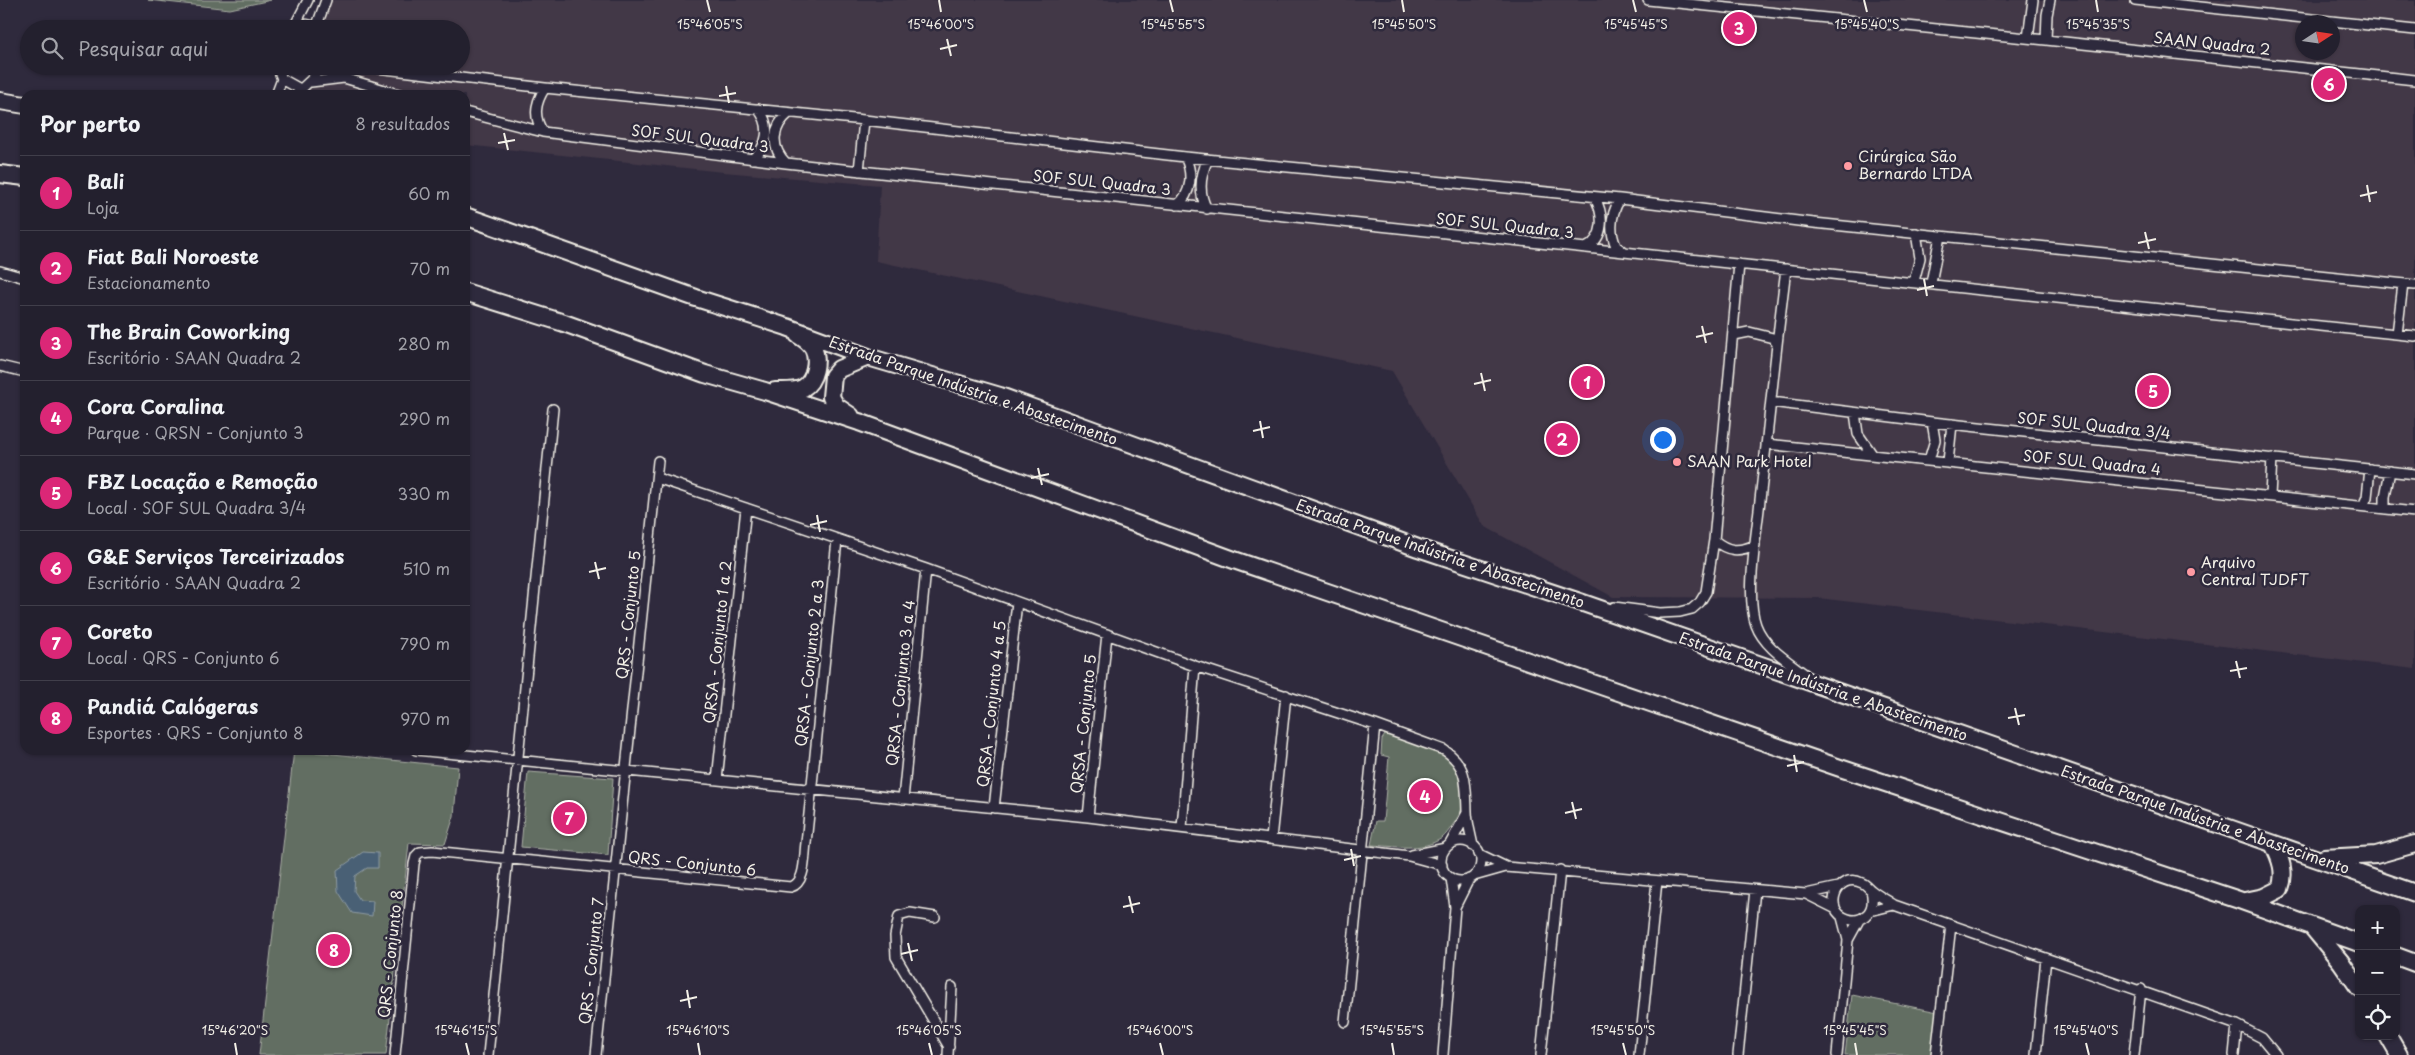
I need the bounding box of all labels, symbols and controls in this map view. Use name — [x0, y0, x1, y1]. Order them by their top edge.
pin: 3 — [1723, 9, 1755, 47]
text: 15°46'05"S — [677, 15, 743, 33]
text: 15°46'00"S — [908, 15, 974, 33]
text: 15°45'55"S — [1141, 15, 1205, 33]
text: 15°45'50"S — [1372, 15, 1436, 33]
text: 15°45'45"S — [1604, 15, 1668, 33]
text: 15°45'40"S — [1835, 15, 1899, 33]
text: 15°45'35"S — [2066, 15, 2130, 33]
north arrow — [2295, 15, 2340, 60]
search box — [20, 20, 470, 75]
street label: SAAN Quadra 2 — [2153, 25, 2272, 60]
icon: search — [38, 34, 66, 62]
text: Pesquisar aqui — [78, 34, 208, 62]
pin: 6 — [2313, 65, 2345, 103]
text: Por perto — [40, 107, 140, 139]
text: 8 resultados — [355, 111, 450, 135]
street label: SOF SUL Quadra 3 — [630, 118, 770, 157]
place label: Cirúrgica São Bernardo LTDA — [1858, 144, 1973, 184]
marker: Cirúrgica São Bernardo LTDA — [1842, 160, 1854, 172]
street label: SOF SUL Quadra 3 — [1032, 163, 1172, 200]
text: Bali — [87, 167, 124, 195]
text: 1 — [52, 181, 60, 205]
text: 60 m — [408, 181, 450, 205]
text: Loja — [87, 195, 119, 219]
street label: SOF SUL Quadra 3 — [1435, 206, 1575, 243]
text: Fiat Bali Noroeste — [87, 242, 259, 270]
text: 2 — [50, 256, 62, 280]
text: 70 m — [410, 256, 450, 280]
text: Estacionamento — [87, 270, 210, 294]
text: The Brain Coworking — [87, 317, 290, 345]
street label: Estrada Parque Indústria e Abastecimento — [826, 329, 1121, 450]
text: 3 — [51, 331, 61, 355]
text: 280 m — [398, 331, 450, 355]
text: Escritório · SAAN Quadra 2 — [87, 345, 301, 369]
pin: 1 — [1571, 363, 1603, 401]
pin: 5 — [2137, 372, 2169, 410]
text: Cora Coralina — [87, 392, 225, 420]
street label: SOF SUL Quadra 3/4 — [2016, 405, 2172, 444]
text: 4 — [51, 406, 61, 430]
text: 290 m — [399, 406, 450, 430]
text: Parque · QRSN - Conjunto 3 — [87, 420, 303, 444]
pin: 2 — [1546, 420, 1578, 458]
your location — [1650, 427, 1676, 453]
street label: SOF SUL Quadra 4 — [2022, 443, 2162, 480]
place label: SAAN Park Hotel — [1687, 449, 1812, 472]
marker: SAAN Park Hotel — [1671, 456, 1683, 468]
text: FBZ Locação e Remoção — [87, 467, 318, 495]
text: 5 — [51, 481, 61, 505]
text: 330 m — [397, 481, 450, 505]
street label: Estrada Parque Indústria e Abastecimento — [1293, 492, 1588, 613]
text: Local · SOF SUL Quadra 3/4 — [87, 495, 306, 519]
text: G&E Serviços Terceirizados — [87, 542, 344, 570]
street label: QRS - Conjunto 5 — [609, 549, 646, 680]
place label: Arquivo Central TJDFT — [2201, 550, 2309, 590]
text: 6 — [50, 556, 62, 580]
text: 510 m — [402, 556, 450, 580]
street label: QRSA - Conjunto 1 a 2 — [697, 559, 736, 724]
marker: Arquivo Central TJDFT — [2185, 566, 2197, 578]
text: Escritório · SAAN Quadra 2 — [87, 570, 301, 594]
street label: QRSA - Conjunto 2 a 3 — [788, 578, 829, 748]
street label: QRSA - Conjunto 3 a 4 — [879, 598, 920, 767]
text: Coreto — [87, 617, 152, 645]
street label: QRSA - Conjunto 4 a 5 — [970, 619, 1011, 788]
street label: Estrada Parque Indústria e Abastecimento — [1676, 625, 1971, 746]
text: 7 — [51, 631, 61, 655]
text: 790 m — [400, 631, 450, 655]
text: Local · QRS - Conjunto 6 — [87, 645, 280, 669]
street label: QRSA - Conjunto 5 — [1064, 653, 1101, 795]
text: Pandiá Calógeras — [87, 692, 258, 720]
text: 8 — [51, 706, 61, 730]
text: 970 m — [400, 706, 450, 730]
text: Esportes · QRS - Conjunto 8 — [87, 720, 304, 744]
street label: Estrada Parque Indústria e Abastecimento — [2058, 758, 2353, 879]
pin: 4 — [1409, 777, 1441, 815]
pin: 7 — [553, 799, 585, 837]
street label: QRS - Conjunto 6 — [627, 844, 757, 881]
street label: QRS - Conjunto 8 — [371, 889, 408, 1019]
street label: QRS - Conjunto 7 — [572, 896, 609, 1025]
map controls — [2355, 905, 2400, 1040]
button: + — [2355, 905, 2400, 950]
pin: 8 — [318, 931, 350, 969]
button: − — [2355, 950, 2400, 995]
button: locate — [2355, 995, 2400, 1040]
text: 15°46'20"S — [202, 1021, 268, 1039]
text: 15°46'15"S — [435, 1021, 497, 1039]
text: 15°46'10"S — [666, 1021, 730, 1039]
text: 15°46'05"S — [896, 1021, 962, 1039]
text: 15°46'00"S — [1127, 1021, 1193, 1039]
text: 15°45'55"S — [1360, 1021, 1424, 1039]
text: 15°45'50"S — [1591, 1021, 1655, 1039]
text: 15°45'45"S — [1823, 1021, 1887, 1039]
text: 15°45'40"S — [2054, 1021, 2118, 1039]

